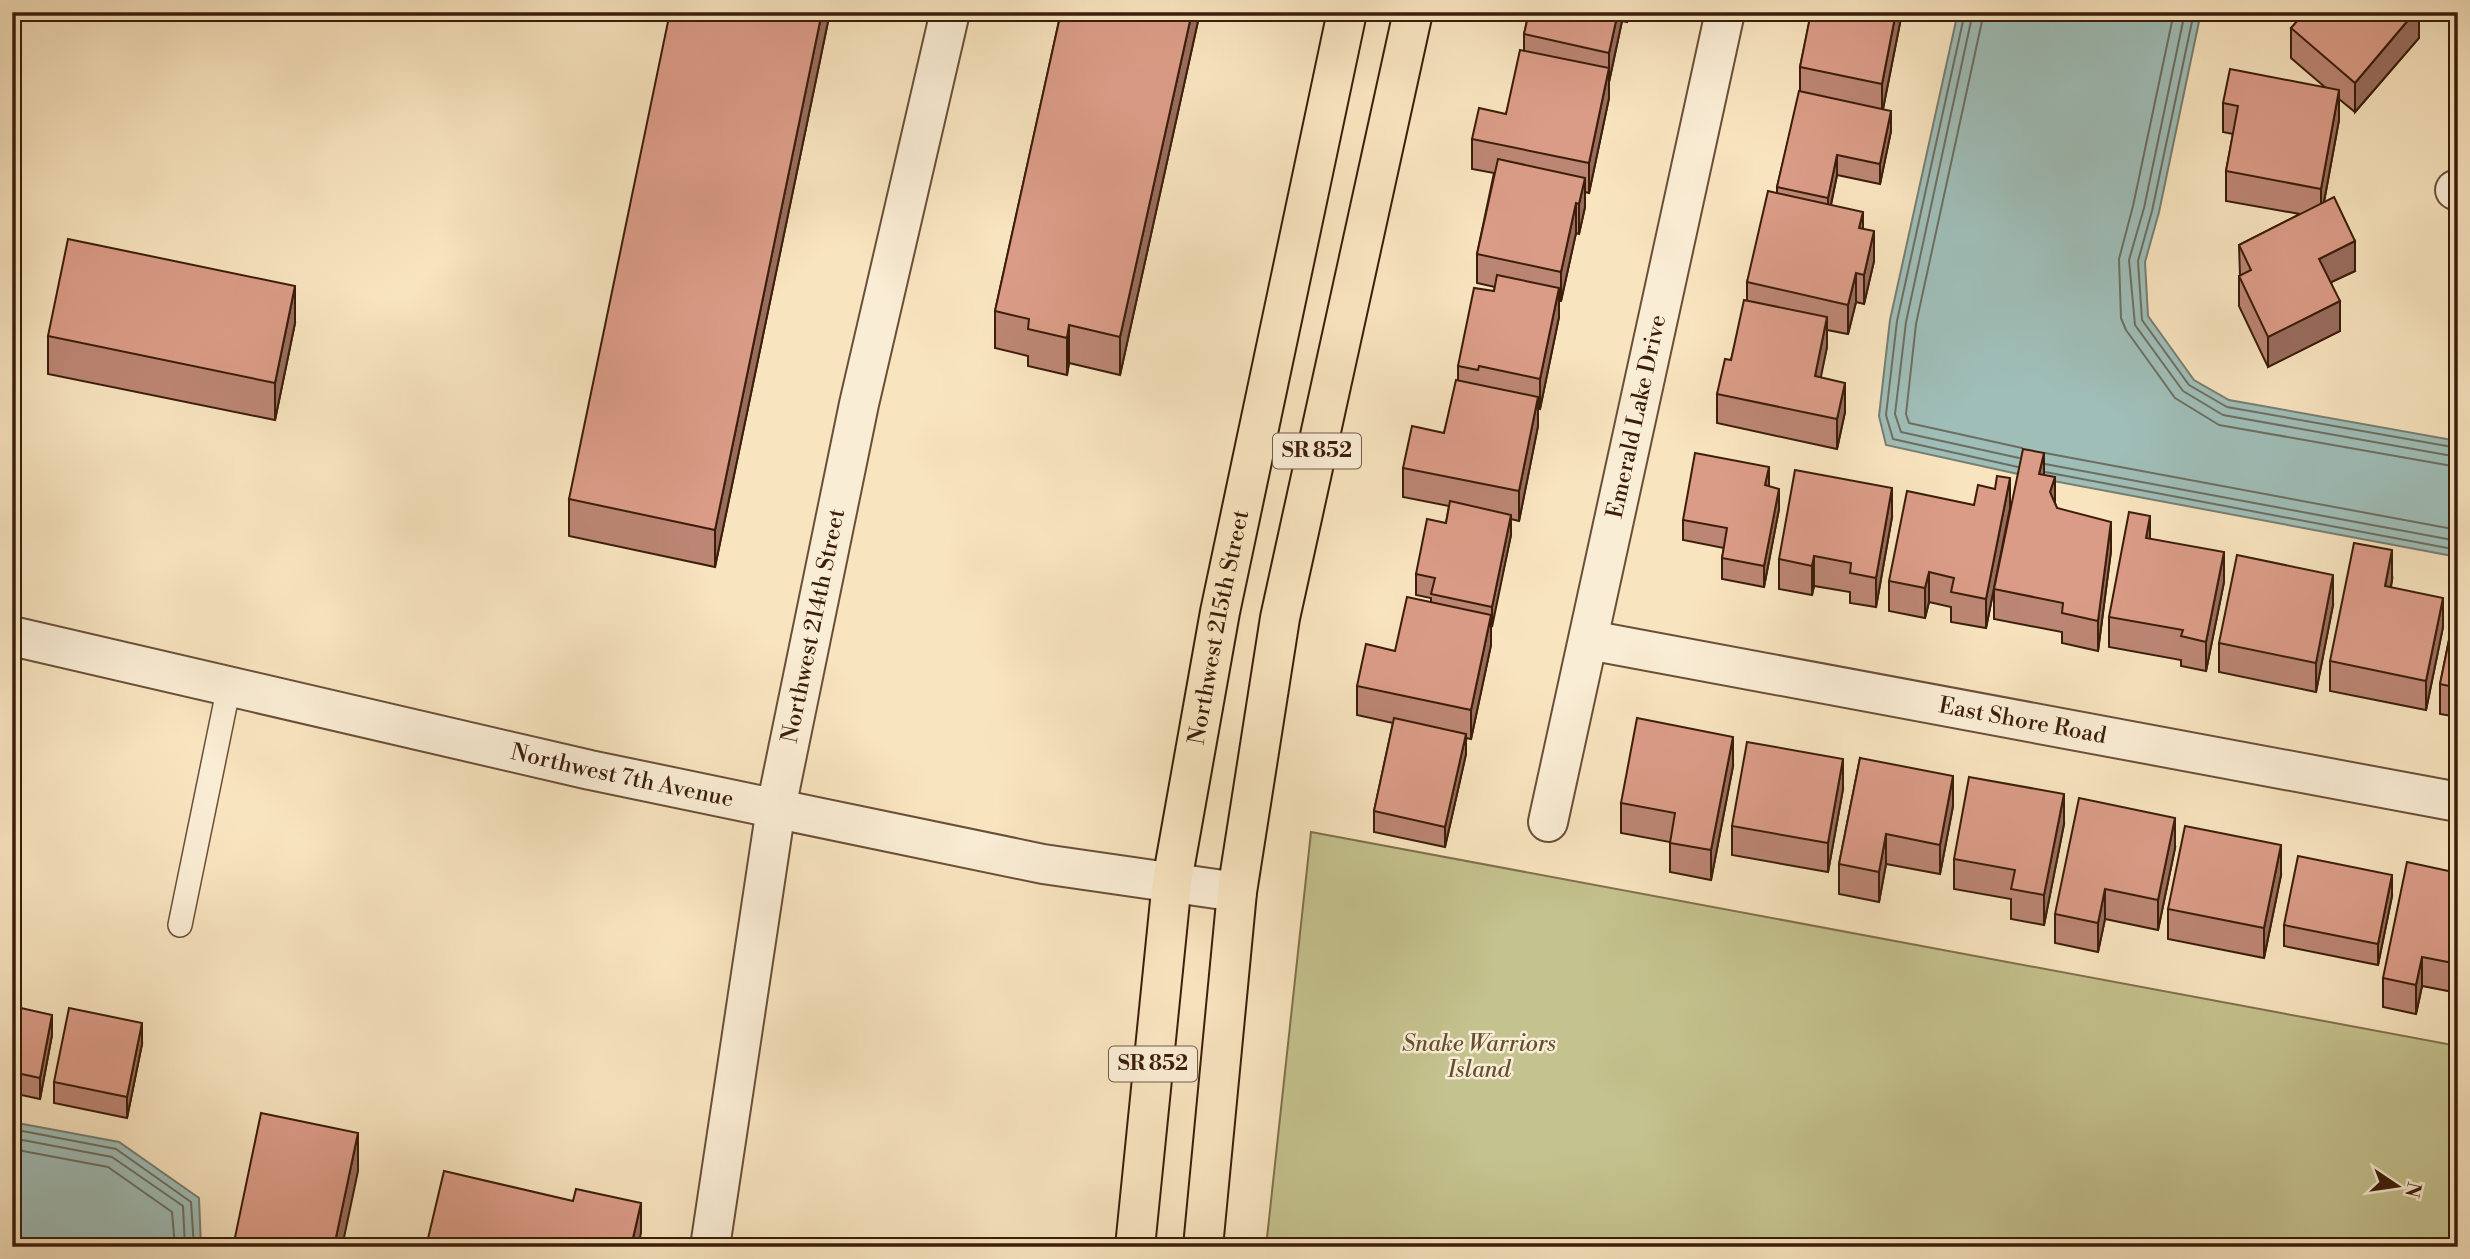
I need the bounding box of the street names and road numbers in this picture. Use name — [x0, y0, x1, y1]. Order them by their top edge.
street label: Emerald Lake Drive — [1601, 312, 1672, 521]
road number: SR 852 — [1273, 434, 1361, 468]
street label: Northwest 214th Street — [776, 506, 851, 745]
street label: Northwest 215th Street — [1183, 507, 1255, 747]
street label: East Shore Road — [1936, 691, 2109, 750]
street label: Northwest 7th Avenue — [508, 738, 736, 813]
road number: SR 852 — [1109, 1046, 1197, 1082]

